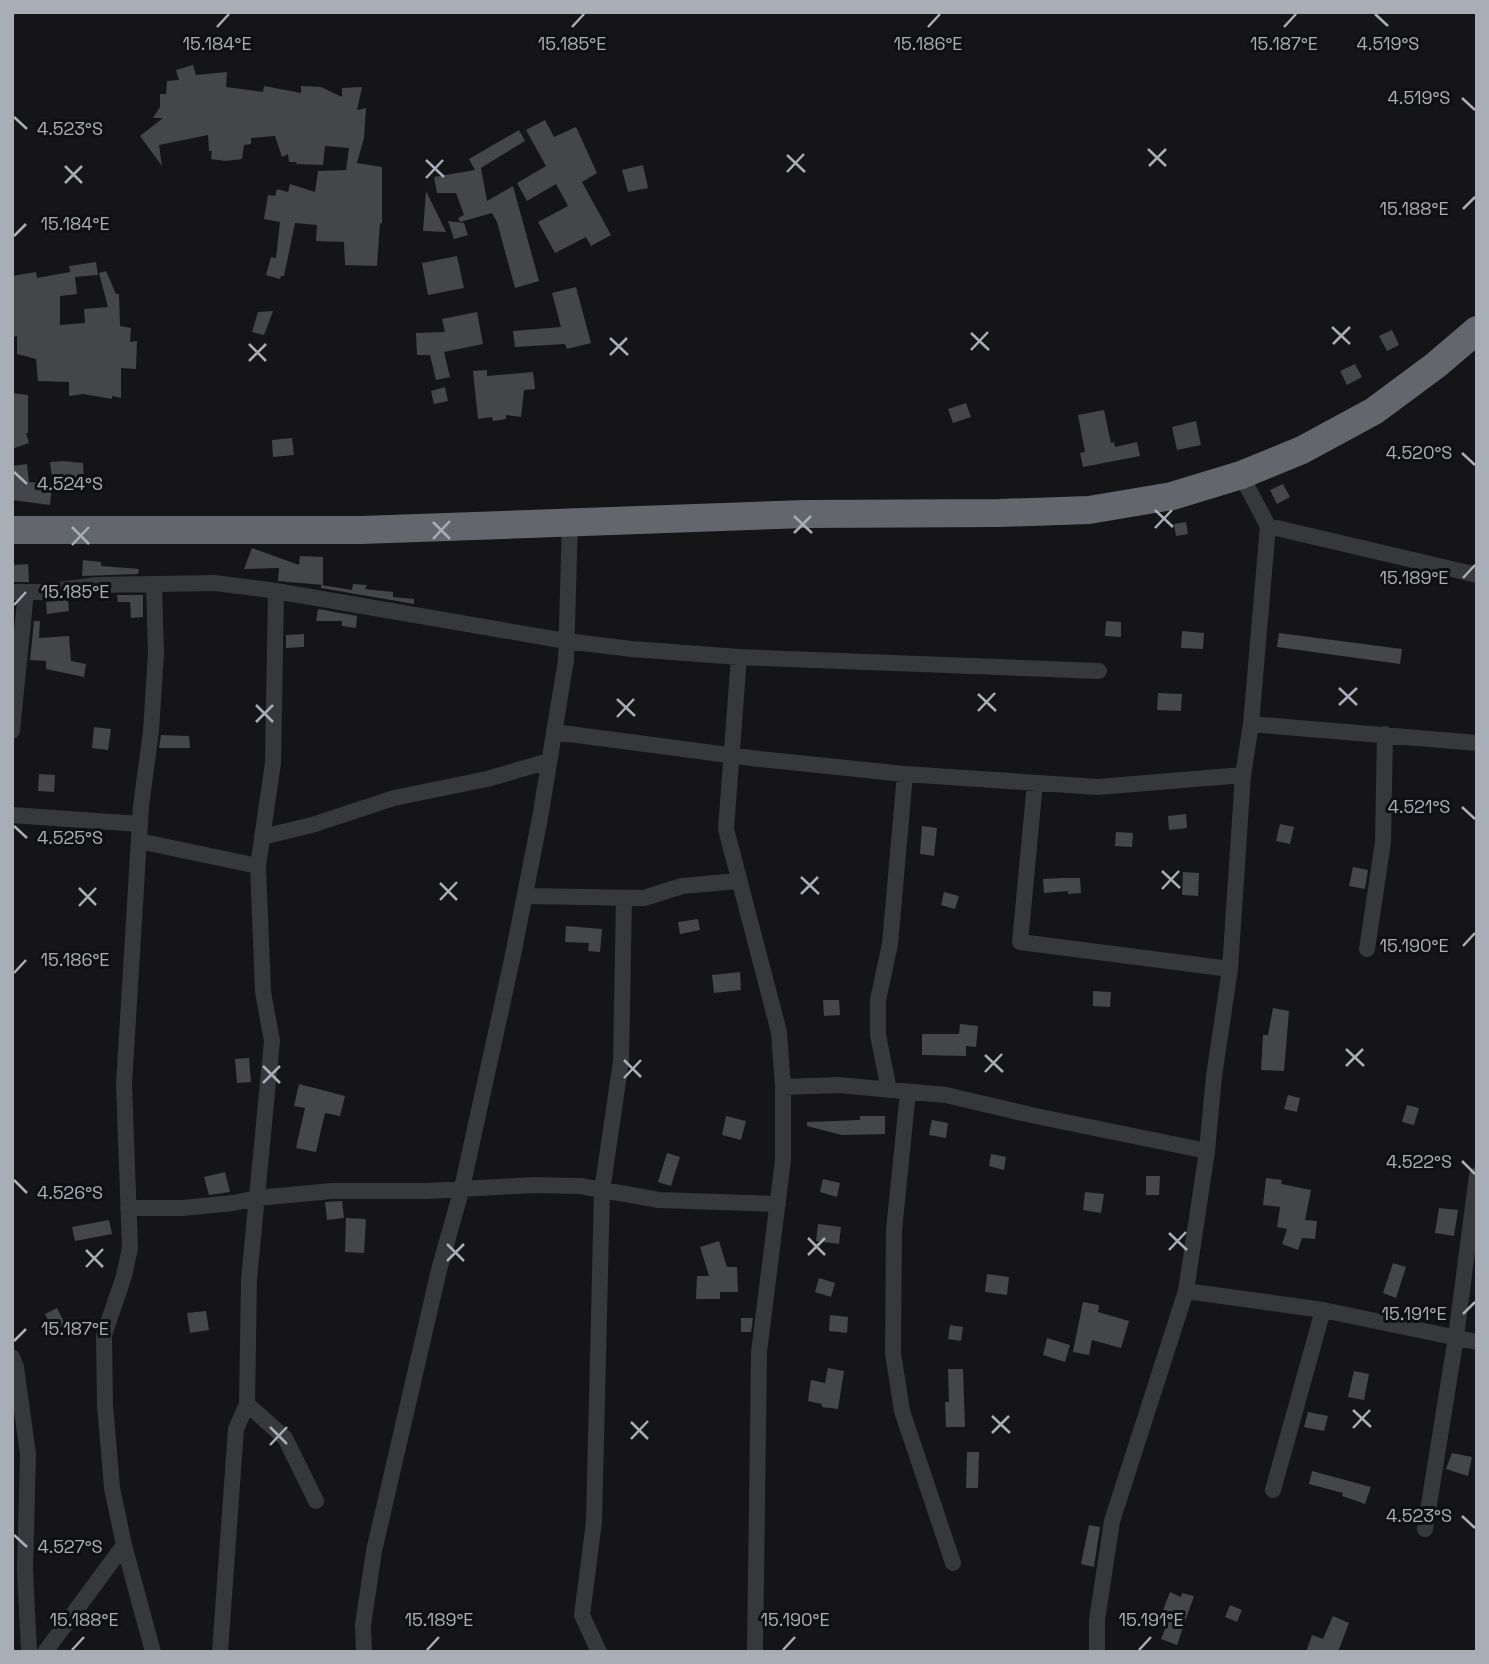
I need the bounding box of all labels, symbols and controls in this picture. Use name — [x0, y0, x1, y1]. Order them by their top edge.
text: 15.184°E — [182, 32, 252, 55]
text: 15.185°E — [538, 32, 606, 55]
text: 15.186°E — [894, 32, 962, 55]
text: 15.187°E — [1250, 32, 1318, 55]
text: 4.519°S — [1357, 32, 1419, 55]
text: 4.519°S — [1388, 86, 1450, 109]
text: 4.523°S — [37, 117, 103, 140]
text: 15.188°E — [1379, 197, 1449, 220]
text: 15.184°E — [40, 212, 110, 235]
text: 4.520°S — [1386, 441, 1452, 464]
text: 4.524°S — [37, 472, 103, 495]
text: 15.189°E — [1380, 566, 1448, 589]
text: 15.185°E — [41, 580, 109, 603]
text: 4.521°S — [1388, 795, 1450, 818]
text: 4.525°S — [37, 826, 103, 849]
text: 15.190°E — [1379, 934, 1449, 957]
text: 15.186°E — [41, 948, 109, 971]
text: 4.522°S — [1386, 1150, 1452, 1173]
text: 4.526°S — [37, 1181, 103, 1204]
text: 15.191°E — [1381, 1302, 1447, 1325]
text: 15.187°E — [41, 1317, 109, 1340]
text: 4.523°S — [1386, 1504, 1452, 1527]
text: 4.527°S — [37, 1535, 103, 1558]
text: 15.188°E — [49, 1608, 119, 1631]
text: 15.189°E — [405, 1608, 473, 1631]
text: 15.190°E — [760, 1608, 830, 1631]
text: 15.191°E — [1118, 1608, 1184, 1631]

